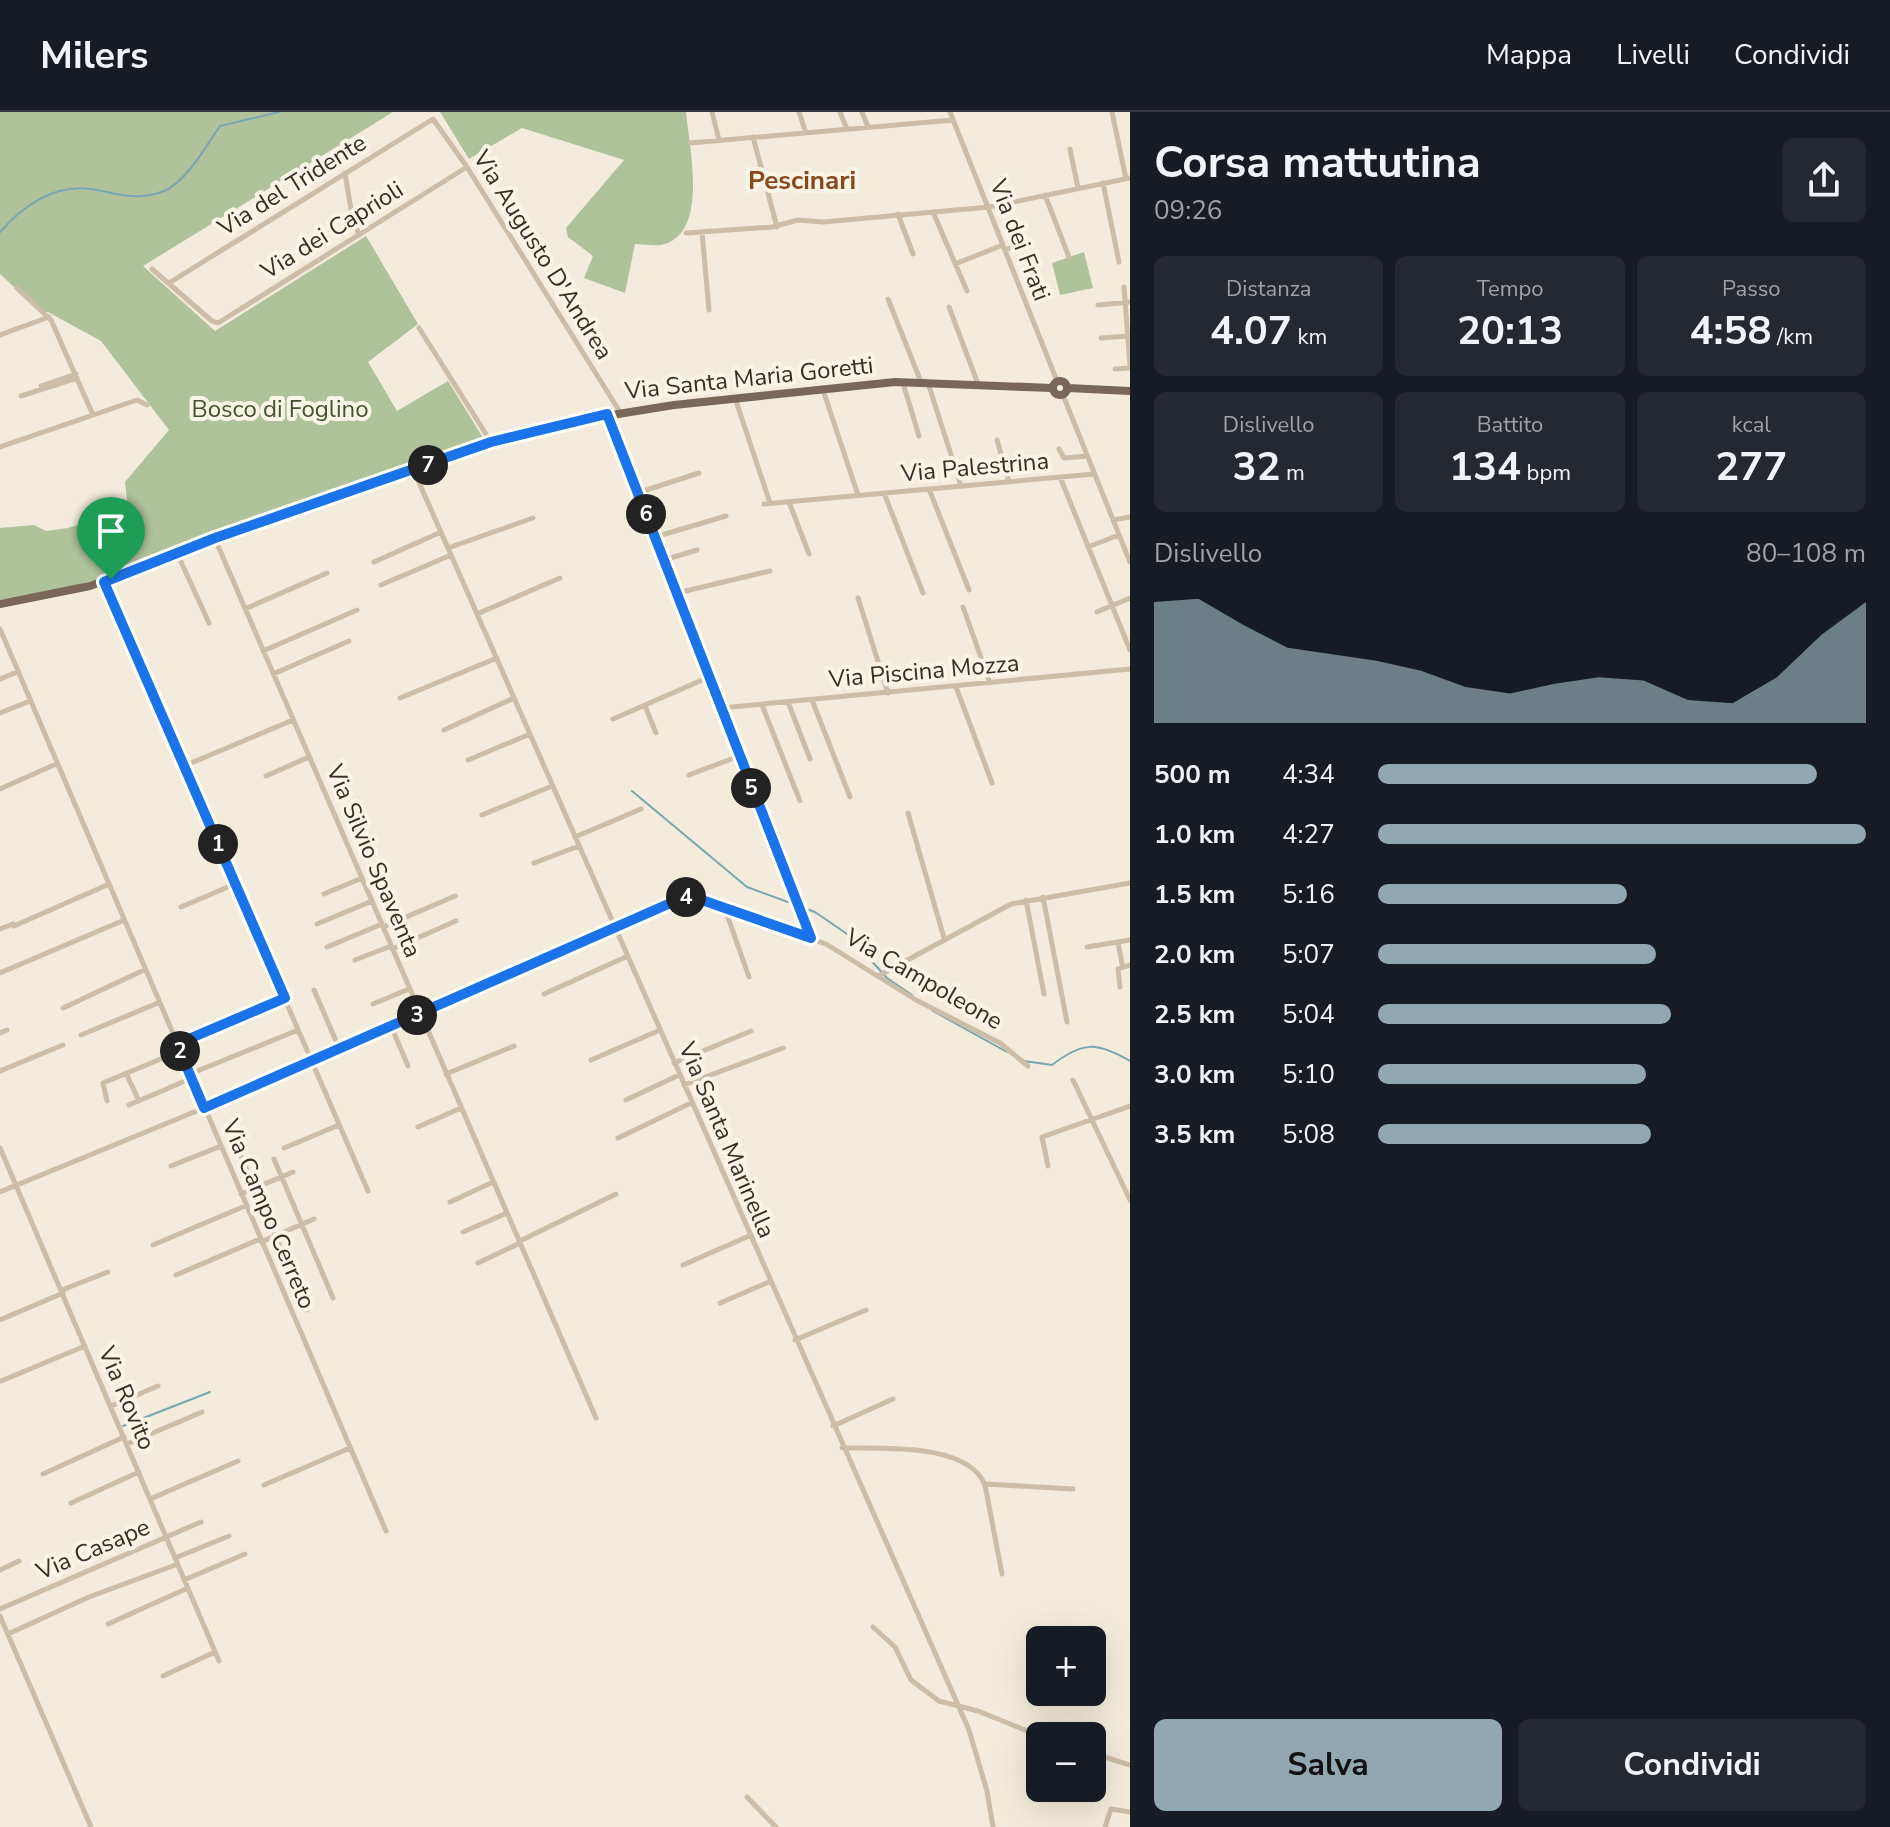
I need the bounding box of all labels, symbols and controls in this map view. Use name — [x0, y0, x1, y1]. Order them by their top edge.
text: Milers — [40, 30, 148, 81]
text: Mappa — [1486, 36, 1572, 74]
text: Livelli — [1616, 36, 1690, 74]
text: Condividi — [1734, 36, 1850, 74]
street label: Via del Tridente — [211, 127, 372, 244]
text: Corsa mattutina — [1154, 133, 1481, 193]
button: share — [1782, 138, 1866, 222]
street label: Via Augusto D'Andrea — [465, 144, 620, 366]
district label: Pescinari — [748, 163, 856, 198]
street label: Via dei Caprioli — [254, 173, 409, 287]
street label: Via dei Frati — [982, 174, 1058, 305]
text: 09:26 — [1154, 193, 1222, 228]
text: Distanza — [1226, 274, 1311, 304]
text: Tempo — [1476, 274, 1544, 304]
text: Passo — [1722, 274, 1781, 304]
text: 4.07 — [1210, 304, 1292, 358]
text: 20:13 — [1457, 304, 1563, 358]
text: 4:58 — [1690, 304, 1771, 358]
text: km — [1292, 322, 1327, 352]
text: /km — [1771, 322, 1813, 352]
street label: Via Santa Maria Goretti — [622, 349, 875, 407]
park label: Bosco di Foglino — [192, 393, 368, 425]
text: Dislivello — [1223, 410, 1314, 440]
text: Battito — [1477, 410, 1543, 440]
text: kcal — [1732, 410, 1771, 440]
text: 32 — [1232, 440, 1280, 494]
text: 134 — [1449, 440, 1521, 494]
text: 277 — [1715, 440, 1787, 494]
pin: 7 — [408, 445, 448, 485]
street label: Via Palestrina — [899, 445, 1050, 489]
text: 7 — [421, 450, 435, 480]
text: m — [1280, 458, 1305, 488]
text: bpm — [1521, 458, 1571, 488]
pin: 6 — [626, 494, 666, 534]
pin — [77, 497, 145, 579]
text: 6 — [639, 499, 653, 529]
icon: arrive — [89, 509, 133, 553]
text: Dislivello — [1154, 536, 1262, 571]
text: 80–108 m — [1746, 536, 1866, 571]
street label: Via Piscina Mozza — [826, 647, 1021, 695]
text: 500 m — [1154, 757, 1231, 792]
text: 4:34 — [1282, 757, 1335, 792]
street label: Via Silvio Spaventa — [319, 759, 429, 962]
pin: 5 — [731, 768, 771, 808]
text: 5 — [744, 773, 758, 803]
text: 1.0 km — [1154, 817, 1235, 852]
text: 4:27 — [1282, 817, 1335, 852]
pin: 1 — [198, 824, 238, 864]
text: 1 — [211, 829, 225, 859]
pin: 4 — [666, 877, 706, 917]
text: 1.5 km — [1154, 877, 1235, 912]
text: 5:16 — [1282, 877, 1335, 912]
text: 4 — [679, 882, 693, 912]
street label: Via Campoleone — [839, 920, 1009, 1037]
text: 2.0 km — [1154, 937, 1235, 972]
text: 5:07 — [1282, 937, 1335, 972]
pin: 3 — [397, 995, 437, 1035]
text: 2.5 km — [1154, 997, 1235, 1032]
text: 5:04 — [1282, 997, 1335, 1032]
text: 3 — [410, 1000, 424, 1030]
pin: 2 — [160, 1031, 200, 1071]
text: 2 — [173, 1036, 187, 1066]
street label: Via Santa Marinella — [671, 1036, 783, 1243]
text: 3.0 km — [1154, 1057, 1235, 1092]
text: 5:10 — [1282, 1057, 1335, 1092]
street label: Via Campo Cerreto — [214, 1113, 323, 1314]
text: 3.5 km — [1154, 1117, 1235, 1152]
text: 5:08 — [1282, 1117, 1335, 1152]
street label: Via Rovito — [90, 1340, 163, 1455]
street label: Via Casape — [30, 1511, 155, 1588]
map controls — [1026, 1626, 1106, 1802]
button: + — [1026, 1626, 1106, 1706]
button: Salva — [1154, 1719, 1502, 1811]
button: Condividi — [1518, 1719, 1866, 1811]
button: − — [1026, 1722, 1106, 1802]

